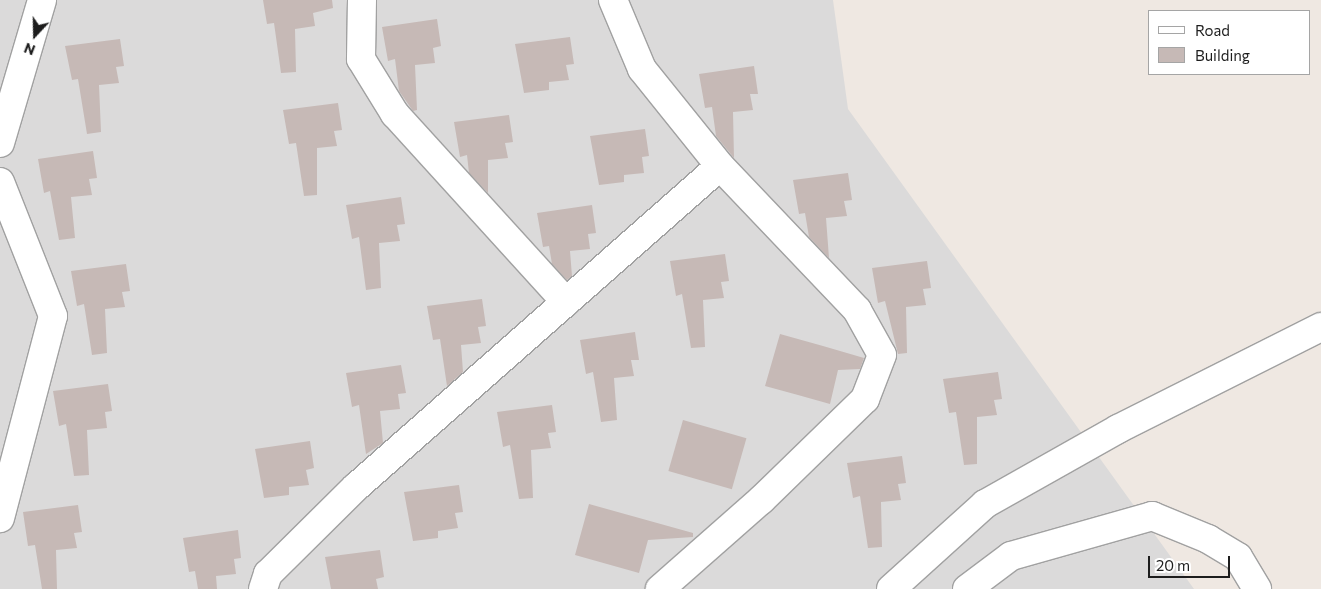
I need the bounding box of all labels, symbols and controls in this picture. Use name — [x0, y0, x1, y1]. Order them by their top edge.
north arrow — [10, 10, 60, 60]
legend — [1148, 10, 1311, 75]
text: Road — [1195, 21, 1230, 39]
text: N — [21, 40, 37, 59]
text: Building — [1195, 46, 1250, 64]
scale bar — [1151, 546, 1234, 578]
text: 20 m — [1156, 556, 1190, 574]

